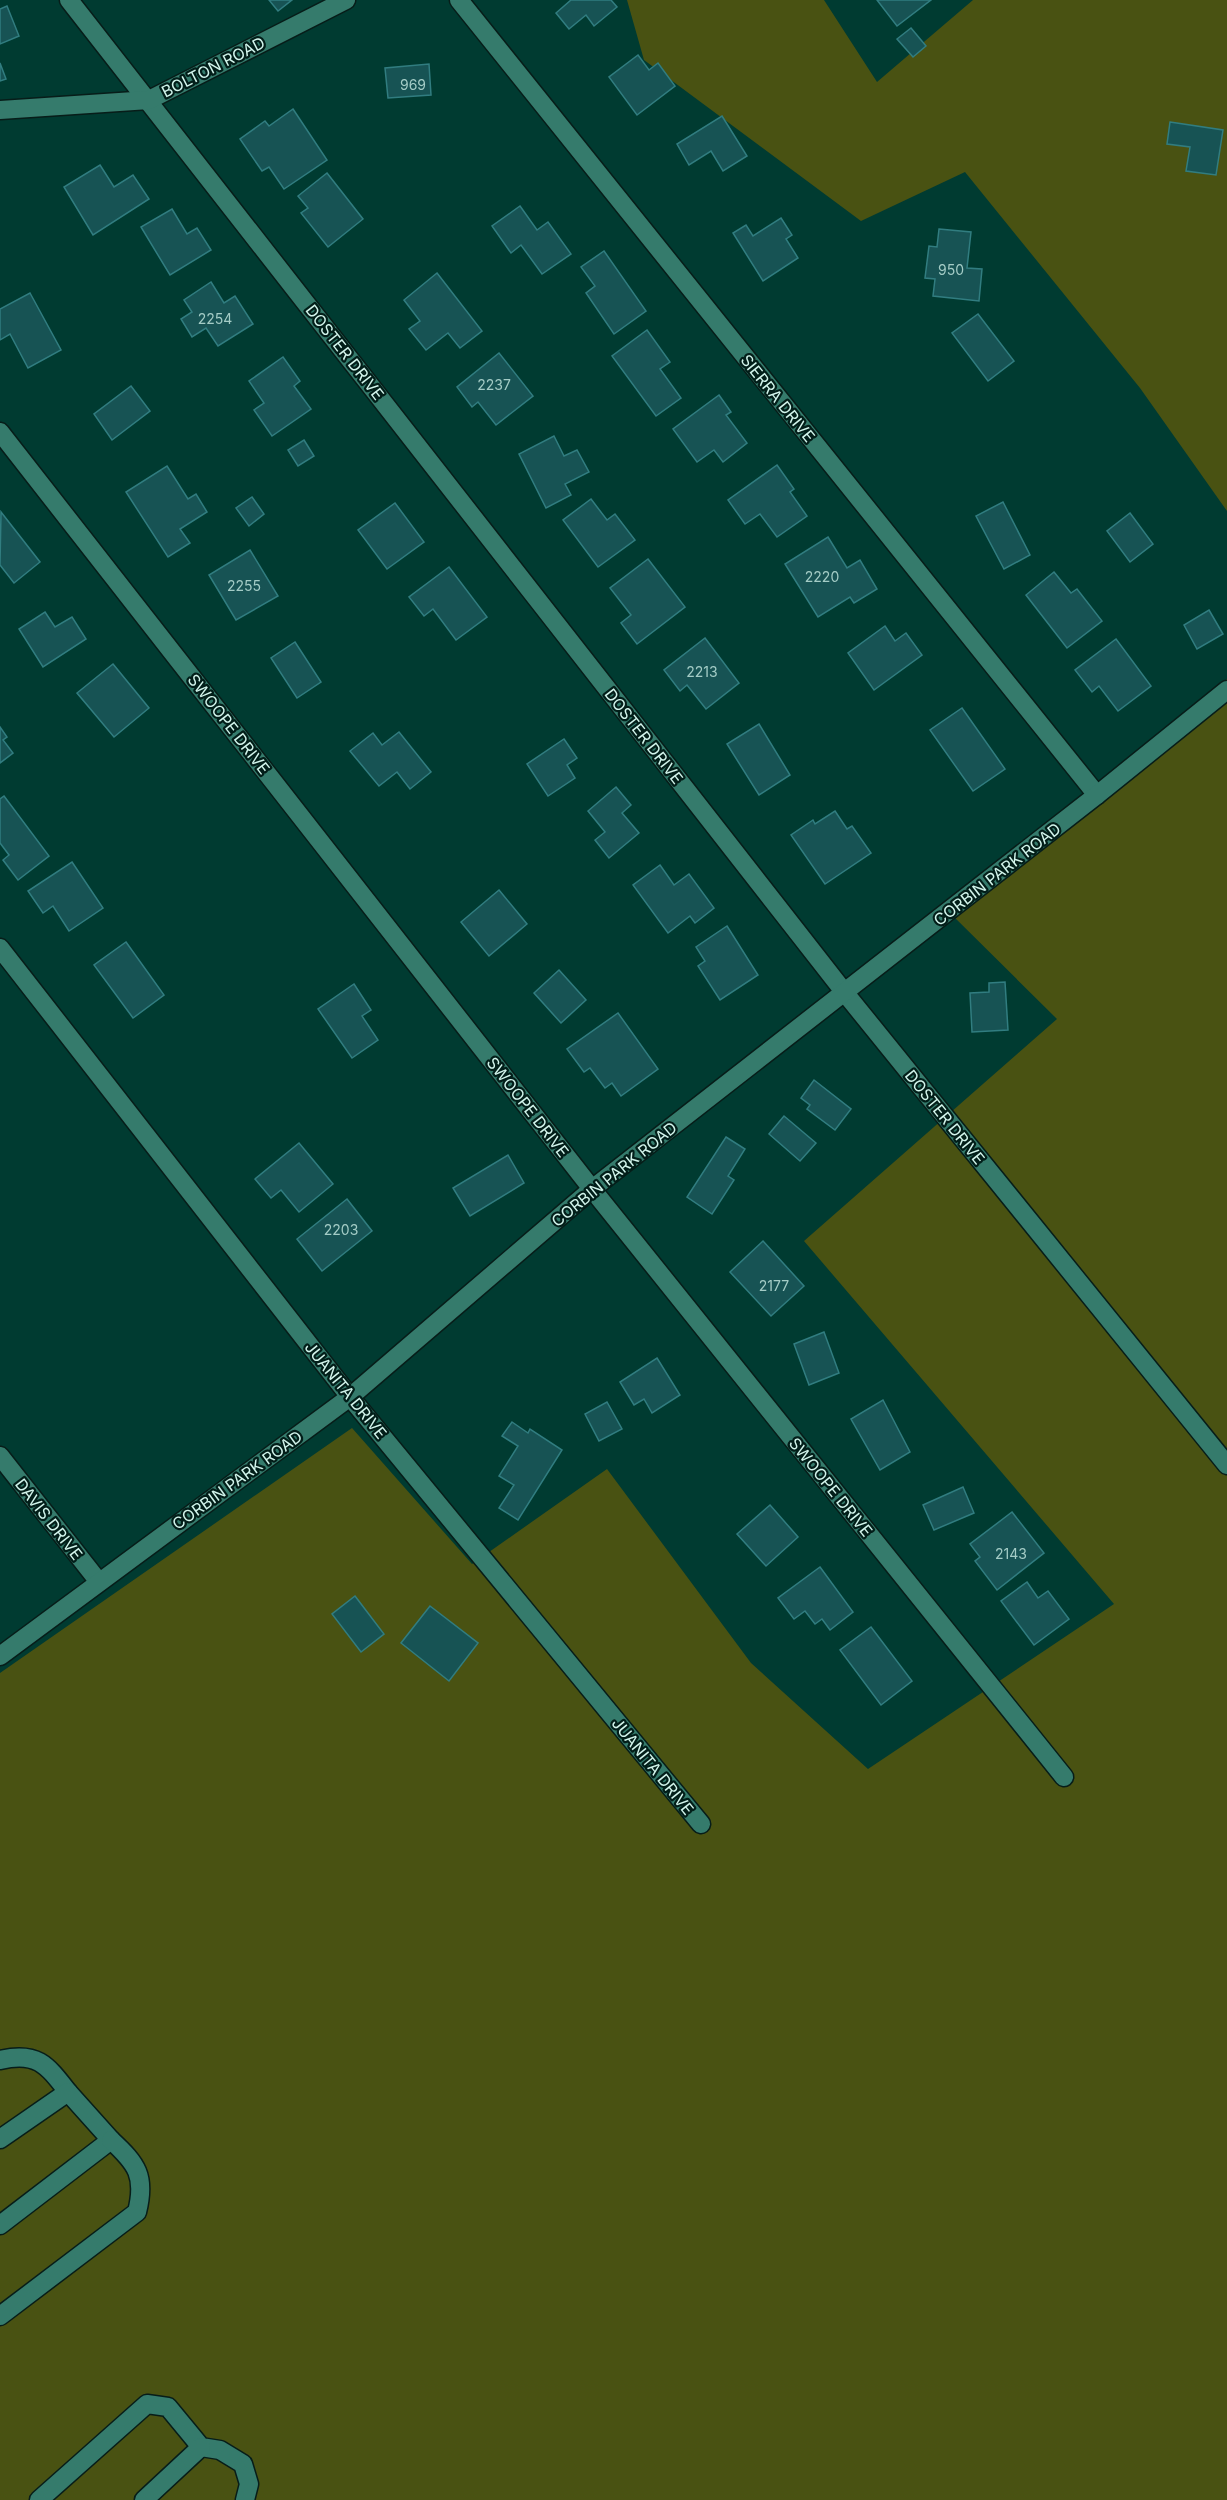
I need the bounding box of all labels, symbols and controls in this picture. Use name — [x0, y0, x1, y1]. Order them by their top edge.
street label: BOLTON ROAD — [158, 32, 268, 102]
house number: 969 — [400, 76, 426, 93]
house number: 950 — [938, 261, 964, 278]
street label: DOSTER DRIVE — [302, 300, 388, 404]
house number: 2254 — [198, 310, 232, 327]
street label: SIERRA DRIVE — [737, 350, 819, 446]
house number: 2237 — [477, 376, 511, 393]
house number: 2220 — [805, 568, 839, 585]
house number: 2255 — [227, 577, 261, 594]
house number: 2213 — [686, 663, 718, 680]
street label: SWOOPE DRIVE — [184, 670, 274, 778]
street label: DOSTER DRIVE — [601, 684, 687, 788]
street label: CORBIN PARK ROAD — [929, 818, 1065, 930]
street label: SWOOPE DRIVE — [483, 1053, 573, 1161]
street label: DOSTER DRIVE — [901, 1066, 989, 1168]
street label: CORBIN PARK ROAD — [547, 1117, 681, 1231]
house number: 2203 — [324, 1221, 358, 1238]
house number: 2177 — [759, 1277, 789, 1294]
street label: JUANITA DRIVE — [301, 1337, 391, 1443]
street label: CORBIN PARK ROAD — [168, 1426, 306, 1534]
street label: SWOOPE DRIVE — [785, 1433, 877, 1541]
street label: DAVIS DRIVE — [11, 1474, 87, 1564]
house number: 2143 — [995, 1545, 1027, 1562]
street label: JUANITA DRIVE — [608, 1713, 698, 1819]

